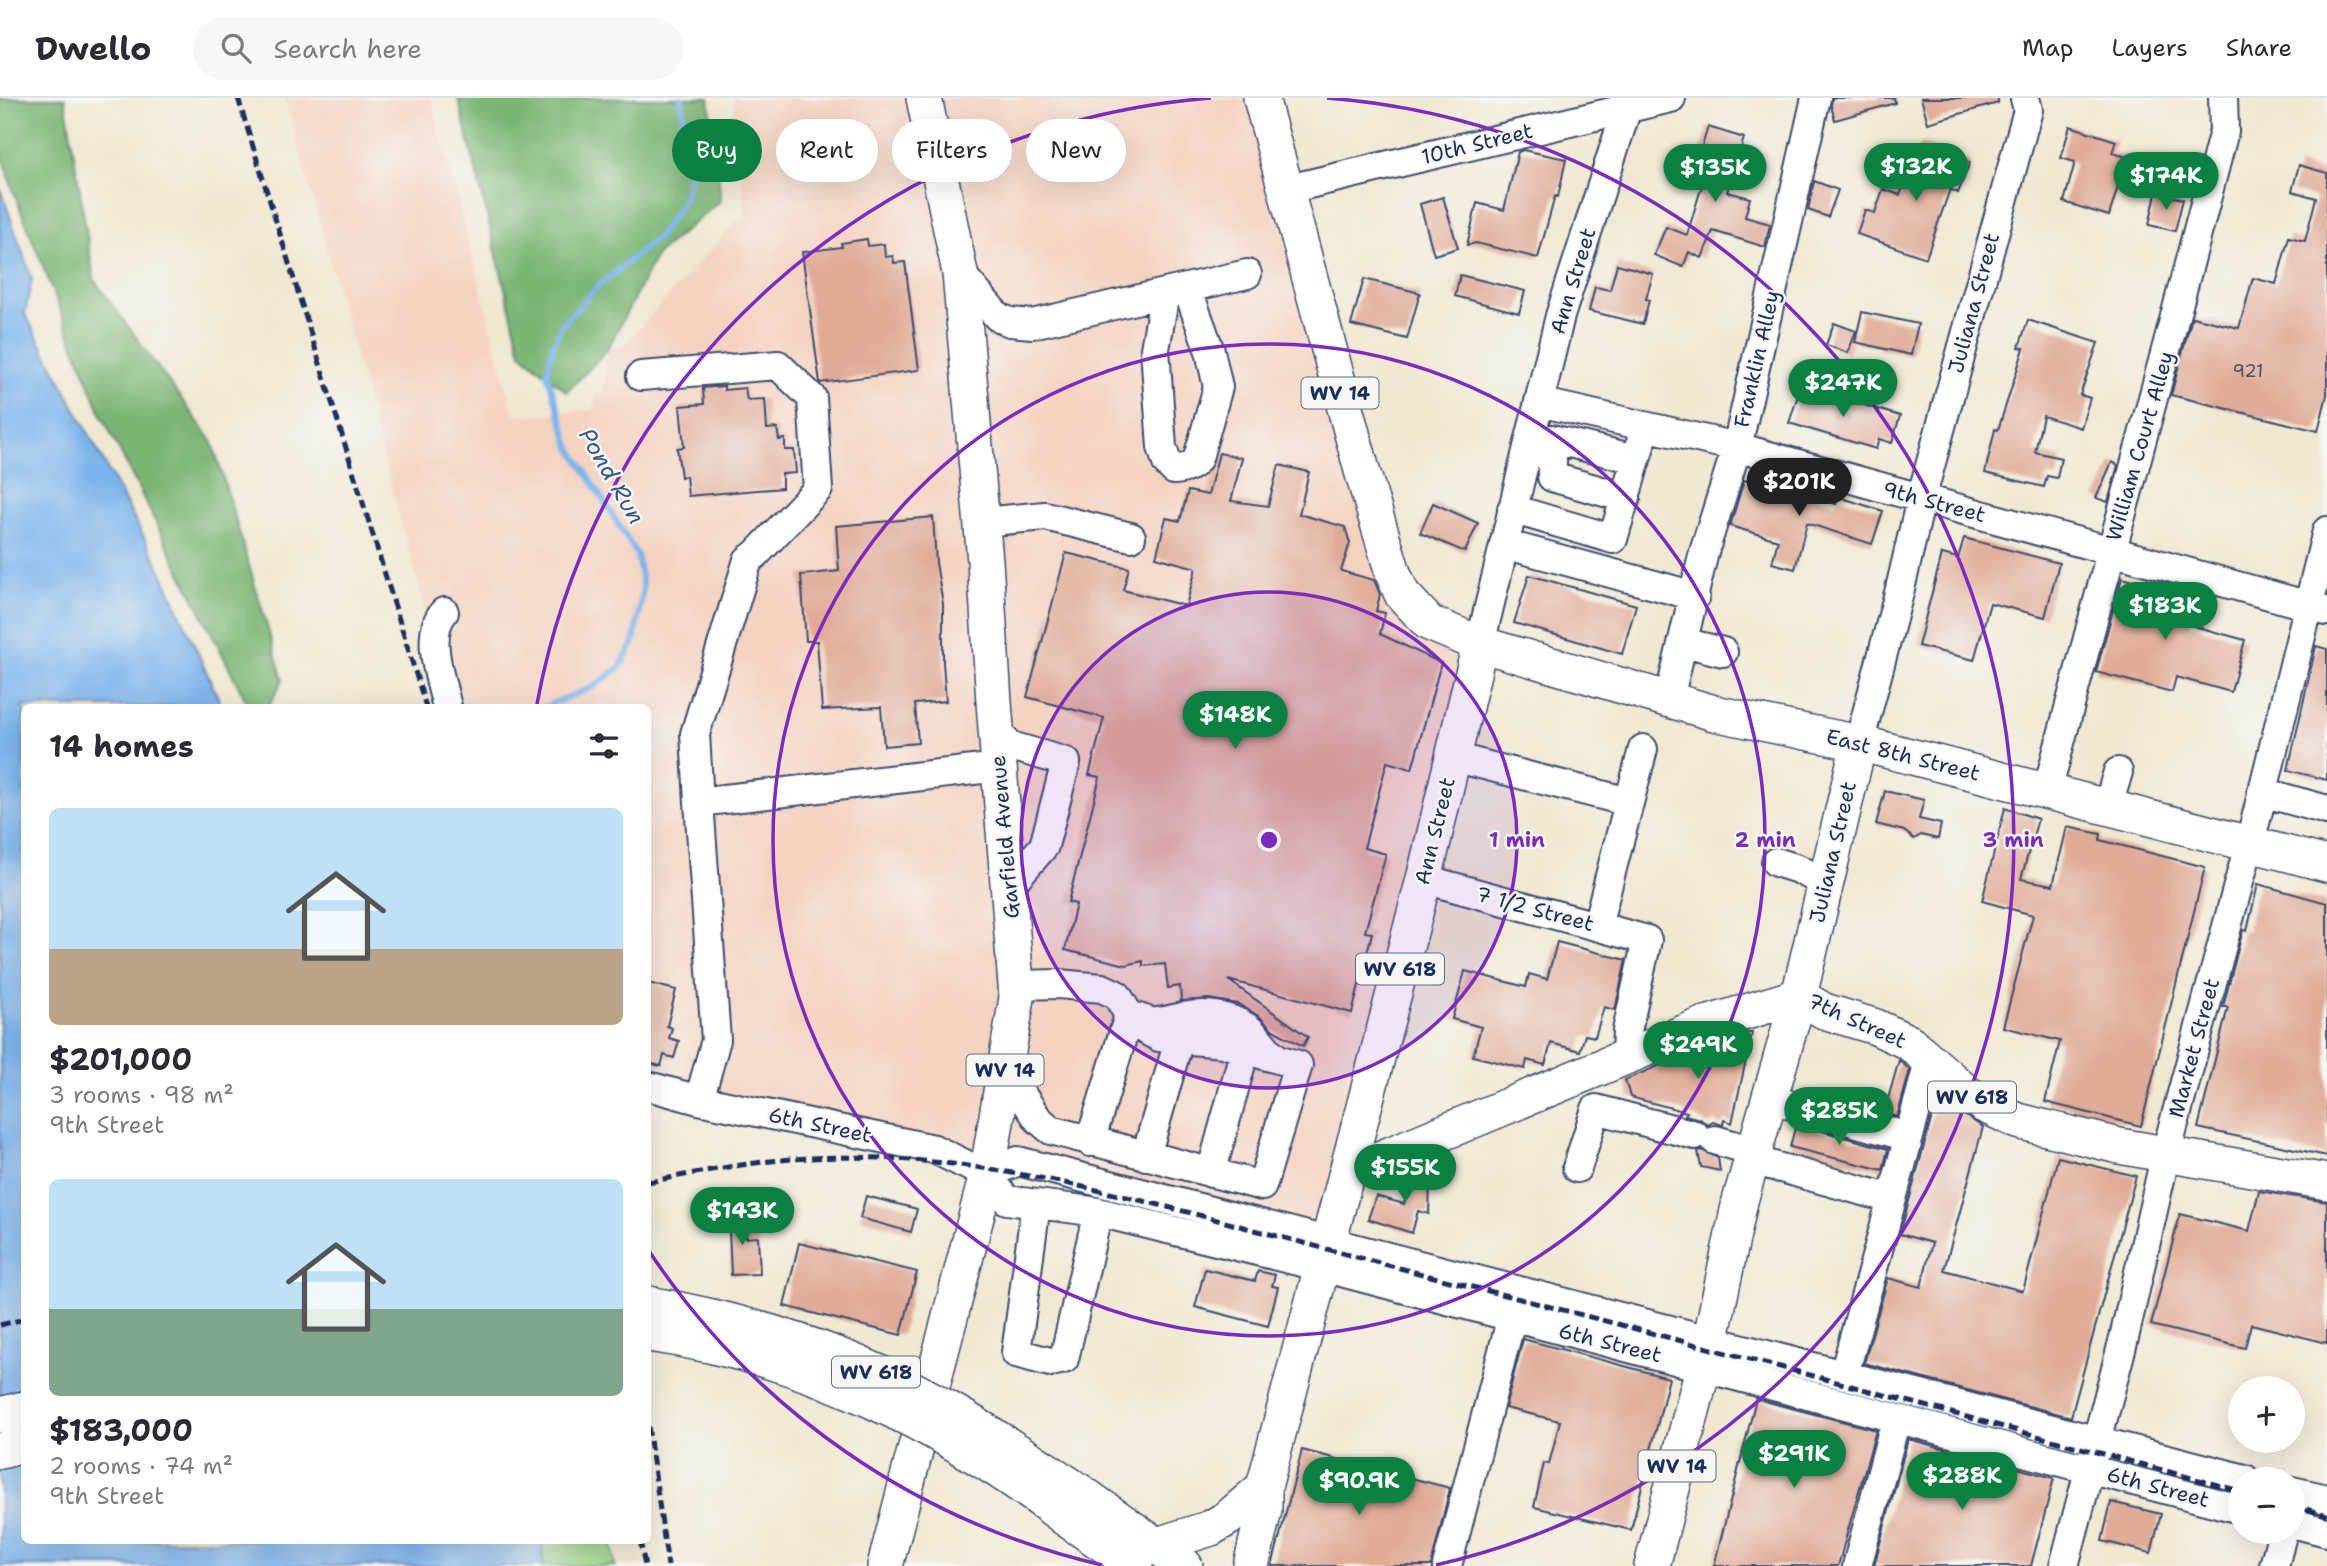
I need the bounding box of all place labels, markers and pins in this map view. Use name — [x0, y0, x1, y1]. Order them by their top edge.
pin: $135K — [1666, 144, 1764, 204]
pin: $132K — [1867, 144, 1965, 203]
pin: $174K — [2117, 152, 2215, 212]
pin: $247K — [1794, 360, 1892, 419]
pin: $201K — [1750, 458, 1848, 518]
pin: $183K — [2116, 582, 2214, 642]
pin: $148K — [1186, 692, 1284, 751]
centre of rings — [1257, 828, 1281, 852]
pin: $249K — [1649, 1021, 1747, 1081]
pin: $285K — [1790, 1088, 1888, 1147]
pin: $155K — [1356, 1144, 1454, 1204]
pin: $143K — [693, 1188, 791, 1247]
pin: $291K — [1745, 1430, 1843, 1490]
pin: $288K — [1913, 1452, 2011, 1512]
pin: $90.9K — [1302, 1458, 1416, 1517]

